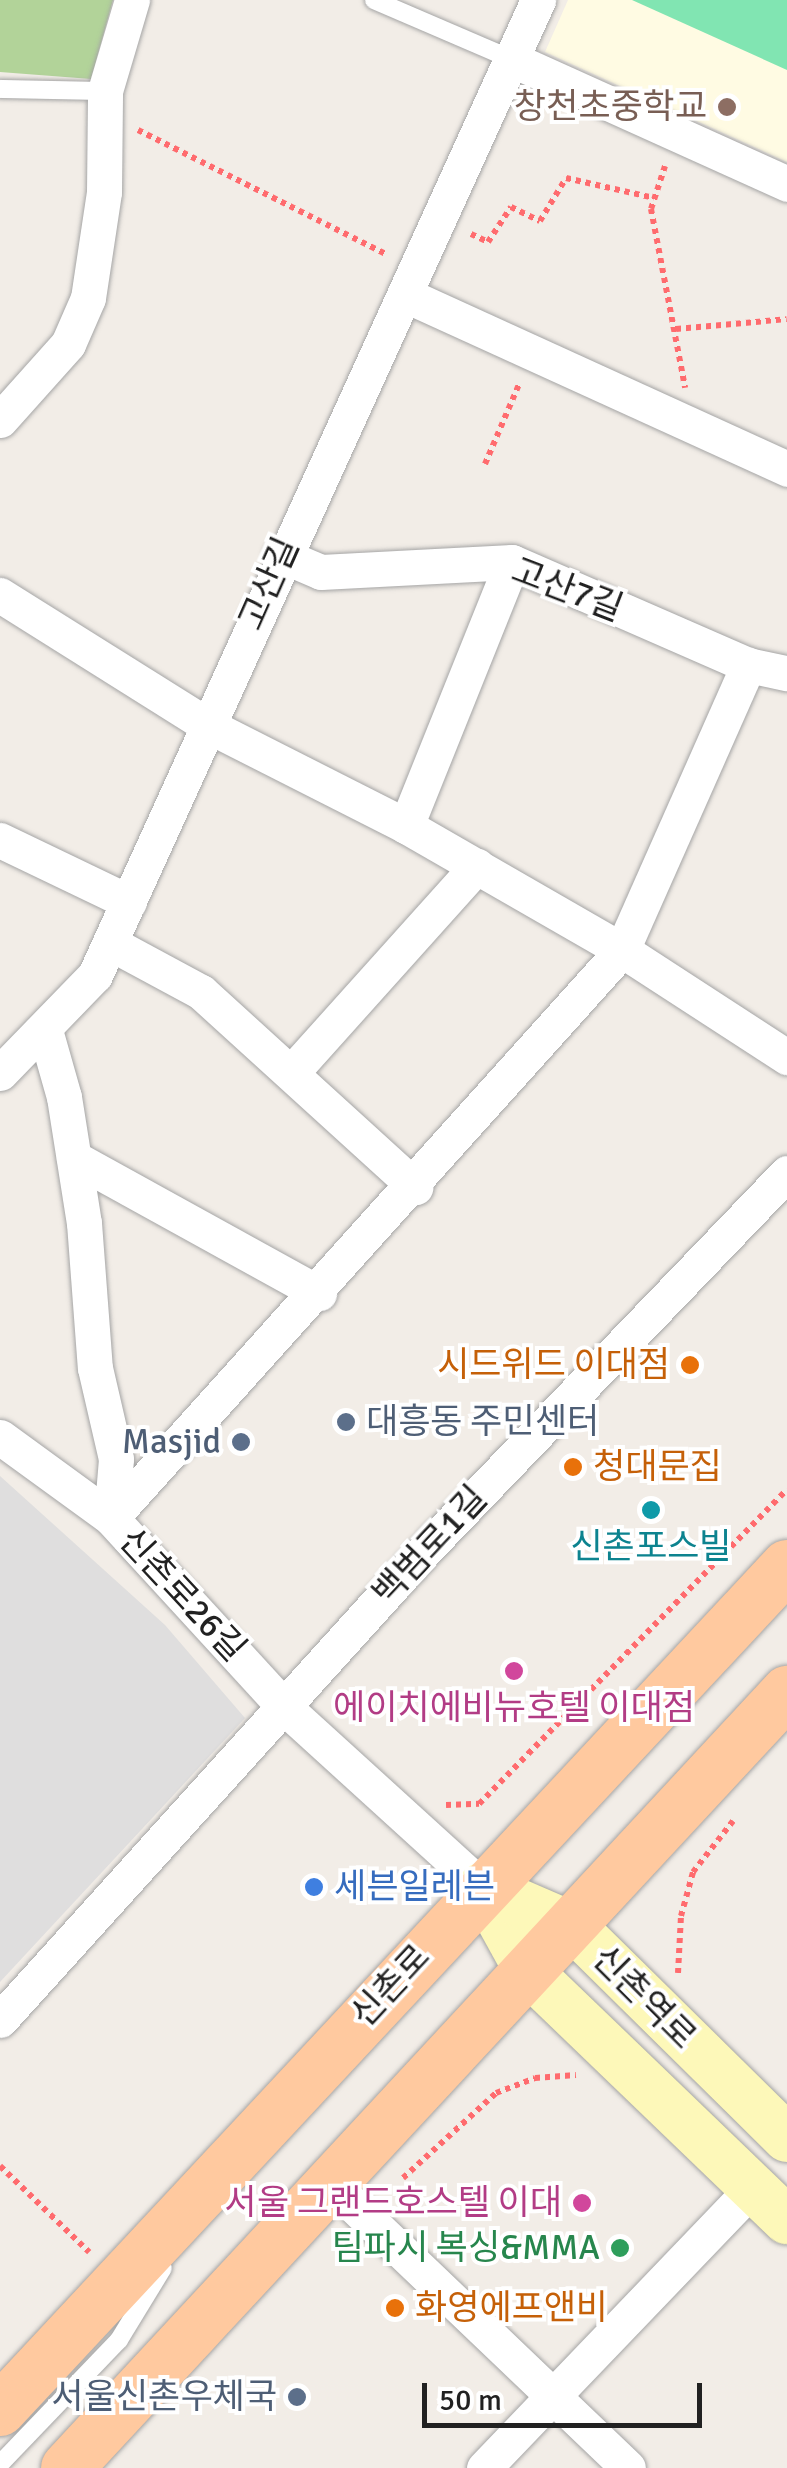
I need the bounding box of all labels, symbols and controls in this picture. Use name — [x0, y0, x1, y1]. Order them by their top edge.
place label: 창천초중학교 — [514, 86, 707, 128]
marker: 창천초중학교 — [716, 96, 738, 118]
street label: 고산길 — [230, 531, 308, 637]
street label: 고산7길 — [506, 550, 628, 630]
place label: 시드위드 이대점 — [437, 1344, 670, 1386]
marker: 시드위드 이대점 — [679, 1354, 701, 1376]
place label: 대흥동 주민센터 — [366, 1401, 599, 1443]
marker: 대흥동 주민센터 — [335, 1411, 357, 1433]
place label: Masjid — [122, 1421, 221, 1463]
marker: Masjid — [230, 1431, 252, 1453]
place label: 청대문집 — [593, 1446, 722, 1488]
marker: 청대문집 — [562, 1456, 584, 1478]
street label: 백범로1길 — [364, 1478, 496, 1614]
marker: 신촌포스빌 — [640, 1499, 662, 1521]
street label: 신촌로26길 — [110, 1520, 254, 1670]
place label: 신촌포스빌 — [571, 1526, 731, 1568]
marker: 에이치에비뉴호텔 이대점 — [503, 1660, 525, 1682]
place label: 에이치에비뉴호텔 이대점 — [333, 1687, 695, 1729]
place label: 세븐일레븐 — [334, 1866, 495, 1908]
marker: 세븐일레븐 — [303, 1876, 325, 1898]
street label: 신촌로 — [343, 1936, 439, 2036]
street label: 신촌역로 — [584, 1938, 704, 2058]
place label: 서울 그랜드호스텔 이대 — [225, 2182, 562, 2224]
marker: 서울 그랜드호스텔 이대 — [571, 2192, 593, 2214]
place label: 팀파시 복싱&MMA — [332, 2227, 600, 2269]
marker: 팀파시 복싱&MMA — [609, 2237, 631, 2259]
place label: 화영에프앤비 — [415, 2287, 608, 2329]
marker: 화영에프앤비 — [384, 2297, 406, 2319]
scale bar — [427, 2363, 707, 2425]
place label: 서울신촌우체국 — [52, 2376, 277, 2418]
text: 50 m — [439, 2382, 502, 2419]
marker: 서울신촌우체국 — [286, 2386, 308, 2408]

